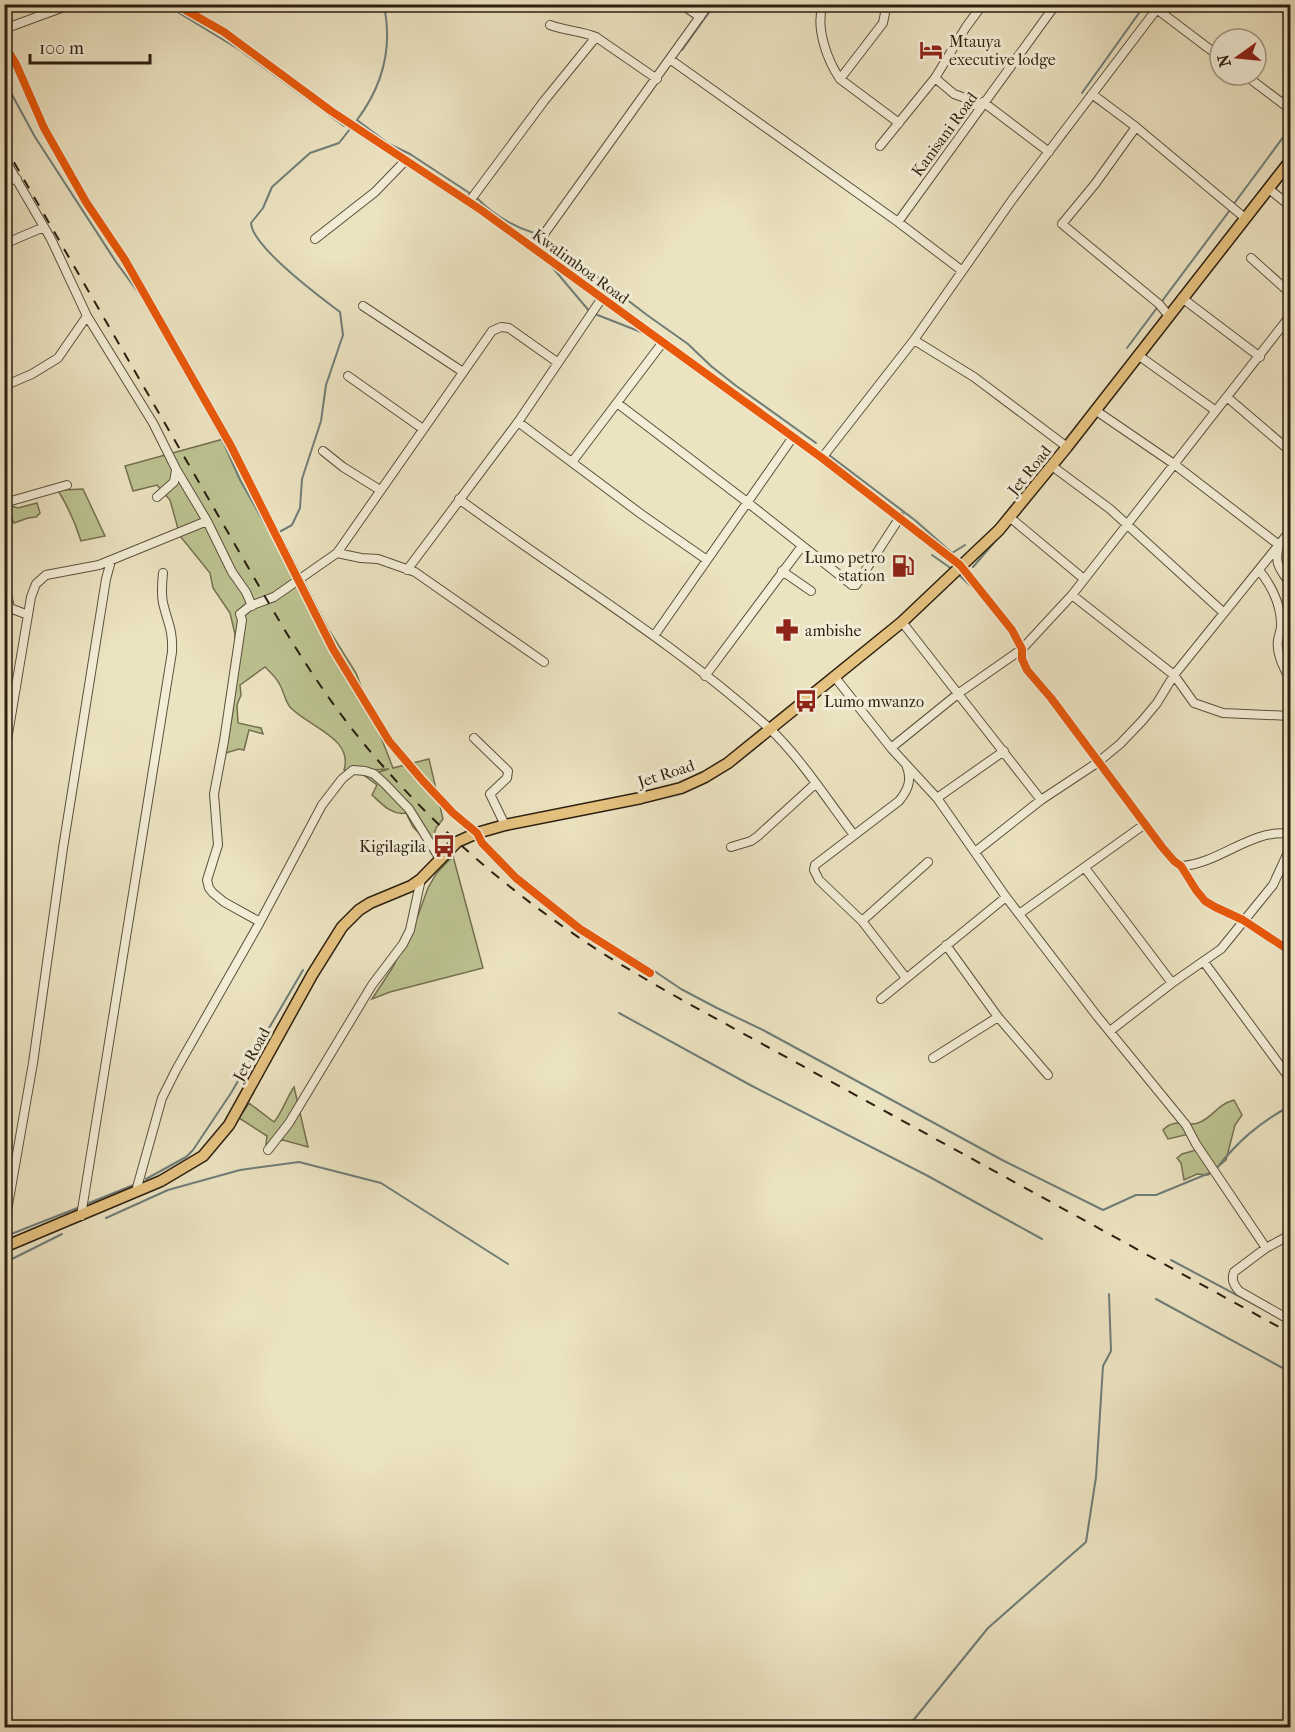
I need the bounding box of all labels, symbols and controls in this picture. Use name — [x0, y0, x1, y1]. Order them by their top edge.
scale bar — [30, 27, 150, 65]
north arrow — [1208, 27, 1268, 87]
place label: Mtauya executive lodge — [949, 32, 1056, 69]
hotel icon: Mtauya executive lodge — [918, 37, 944, 63]
text: 100 m — [39, 38, 84, 59]
text: N — [1213, 52, 1235, 69]
street label: Kanisani Road — [907, 88, 982, 180]
street label: Kwalimboa Road — [529, 225, 633, 308]
street label: Jet Road — [1002, 441, 1055, 501]
place label: Lumo petro station — [804, 548, 886, 585]
fuel station icon: Lumo petro station — [890, 553, 916, 579]
pharmacy icon: ambishe — [774, 617, 800, 643]
place label: ambishe — [805, 621, 861, 640]
bus stop icon: Lumo mwanzo — [793, 688, 819, 714]
place label: Lumo mwanzo — [824, 692, 924, 711]
street label: Jet Road — [634, 755, 697, 792]
bus stop icon: Kigilagila — [431, 833, 457, 859]
place label: Kigilagila — [359, 837, 427, 856]
street label: Jet Road — [228, 1024, 274, 1086]

